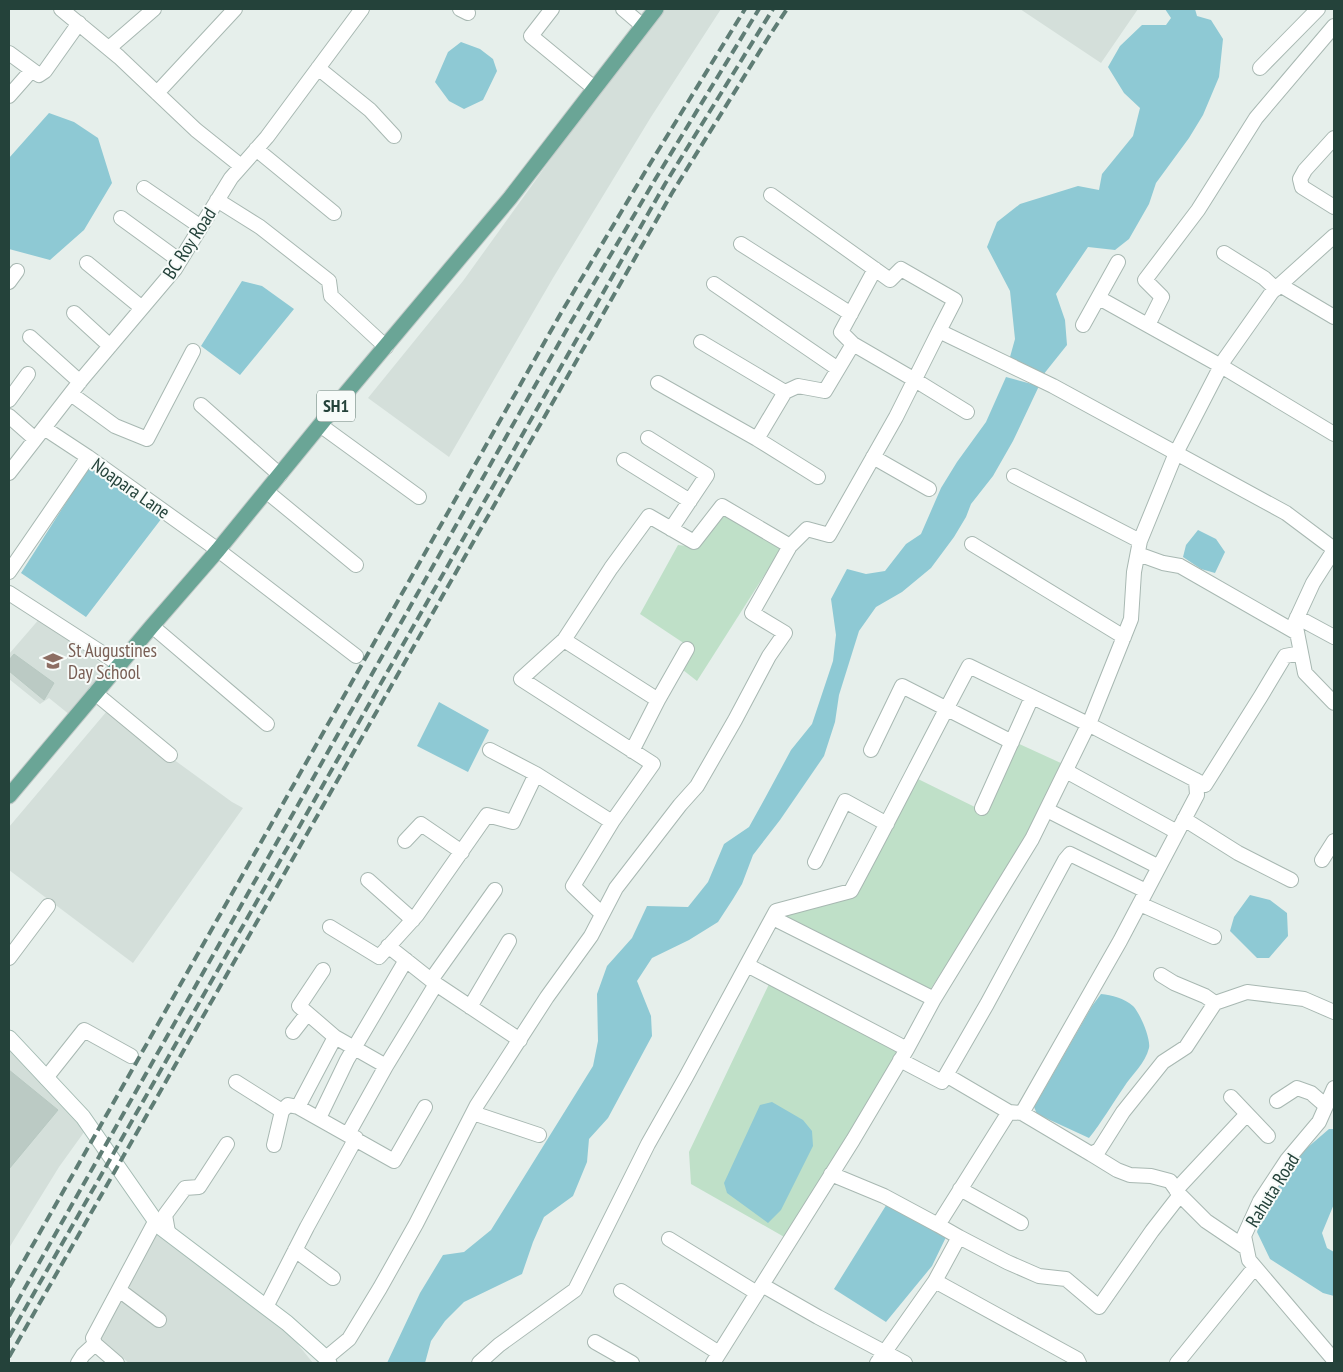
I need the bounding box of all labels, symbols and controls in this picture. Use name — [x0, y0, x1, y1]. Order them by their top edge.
street label: BC Roy Road — [157, 203, 221, 283]
road number: SH1 — [317, 391, 355, 422]
street label: Noapara Lane — [87, 452, 175, 524]
place label: St Augustines Day School — [68, 638, 157, 684]
school or university icon: St Augustines Day School — [42, 650, 64, 672]
street label: Rahuta Road — [1240, 1149, 1304, 1231]

